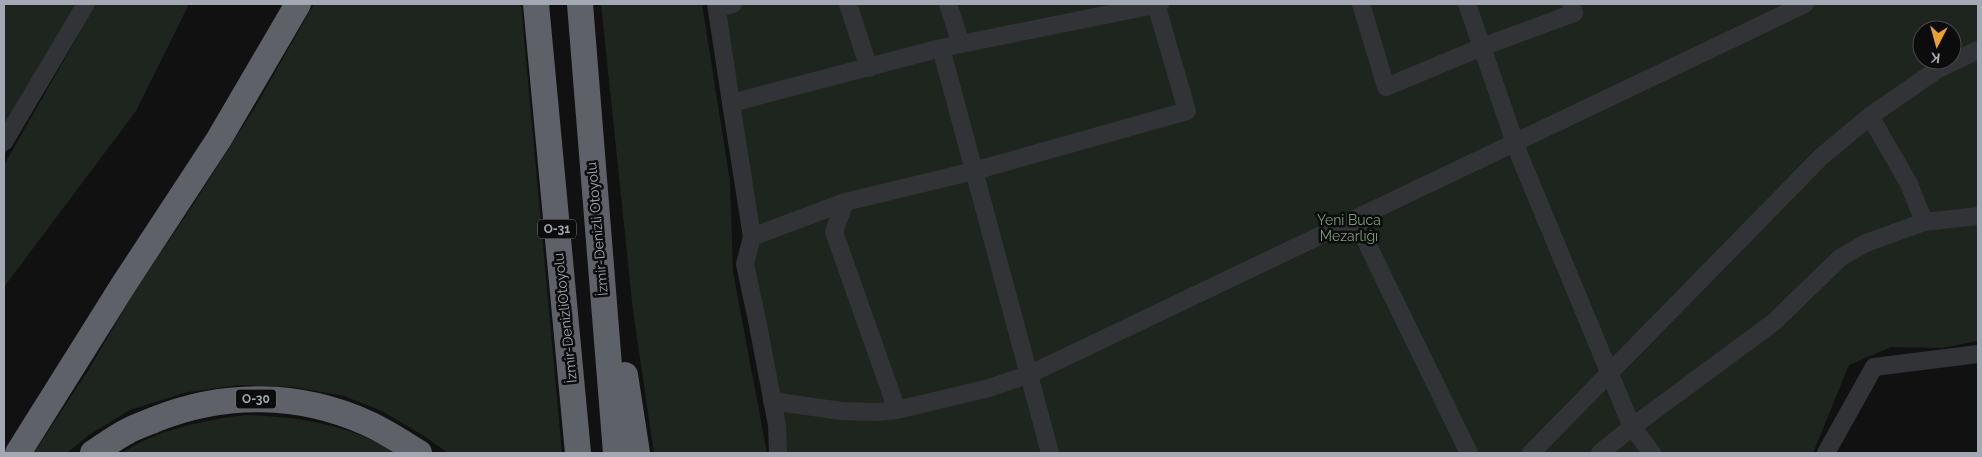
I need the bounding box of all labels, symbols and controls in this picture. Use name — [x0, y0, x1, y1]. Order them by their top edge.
north arrow — [1912, 20, 1962, 70]
text: K — [1930, 49, 1941, 66]
street label: İzmir-Denizli Otoyolu — [581, 161, 611, 297]
park label: Yeni Buca Mezarlığı — [1317, 212, 1381, 244]
road number: O-31 — [538, 220, 576, 238]
street label: İzmir-DenizliOtoyolu — [548, 252, 580, 384]
road number: O-30 — [236, 389, 276, 408]

